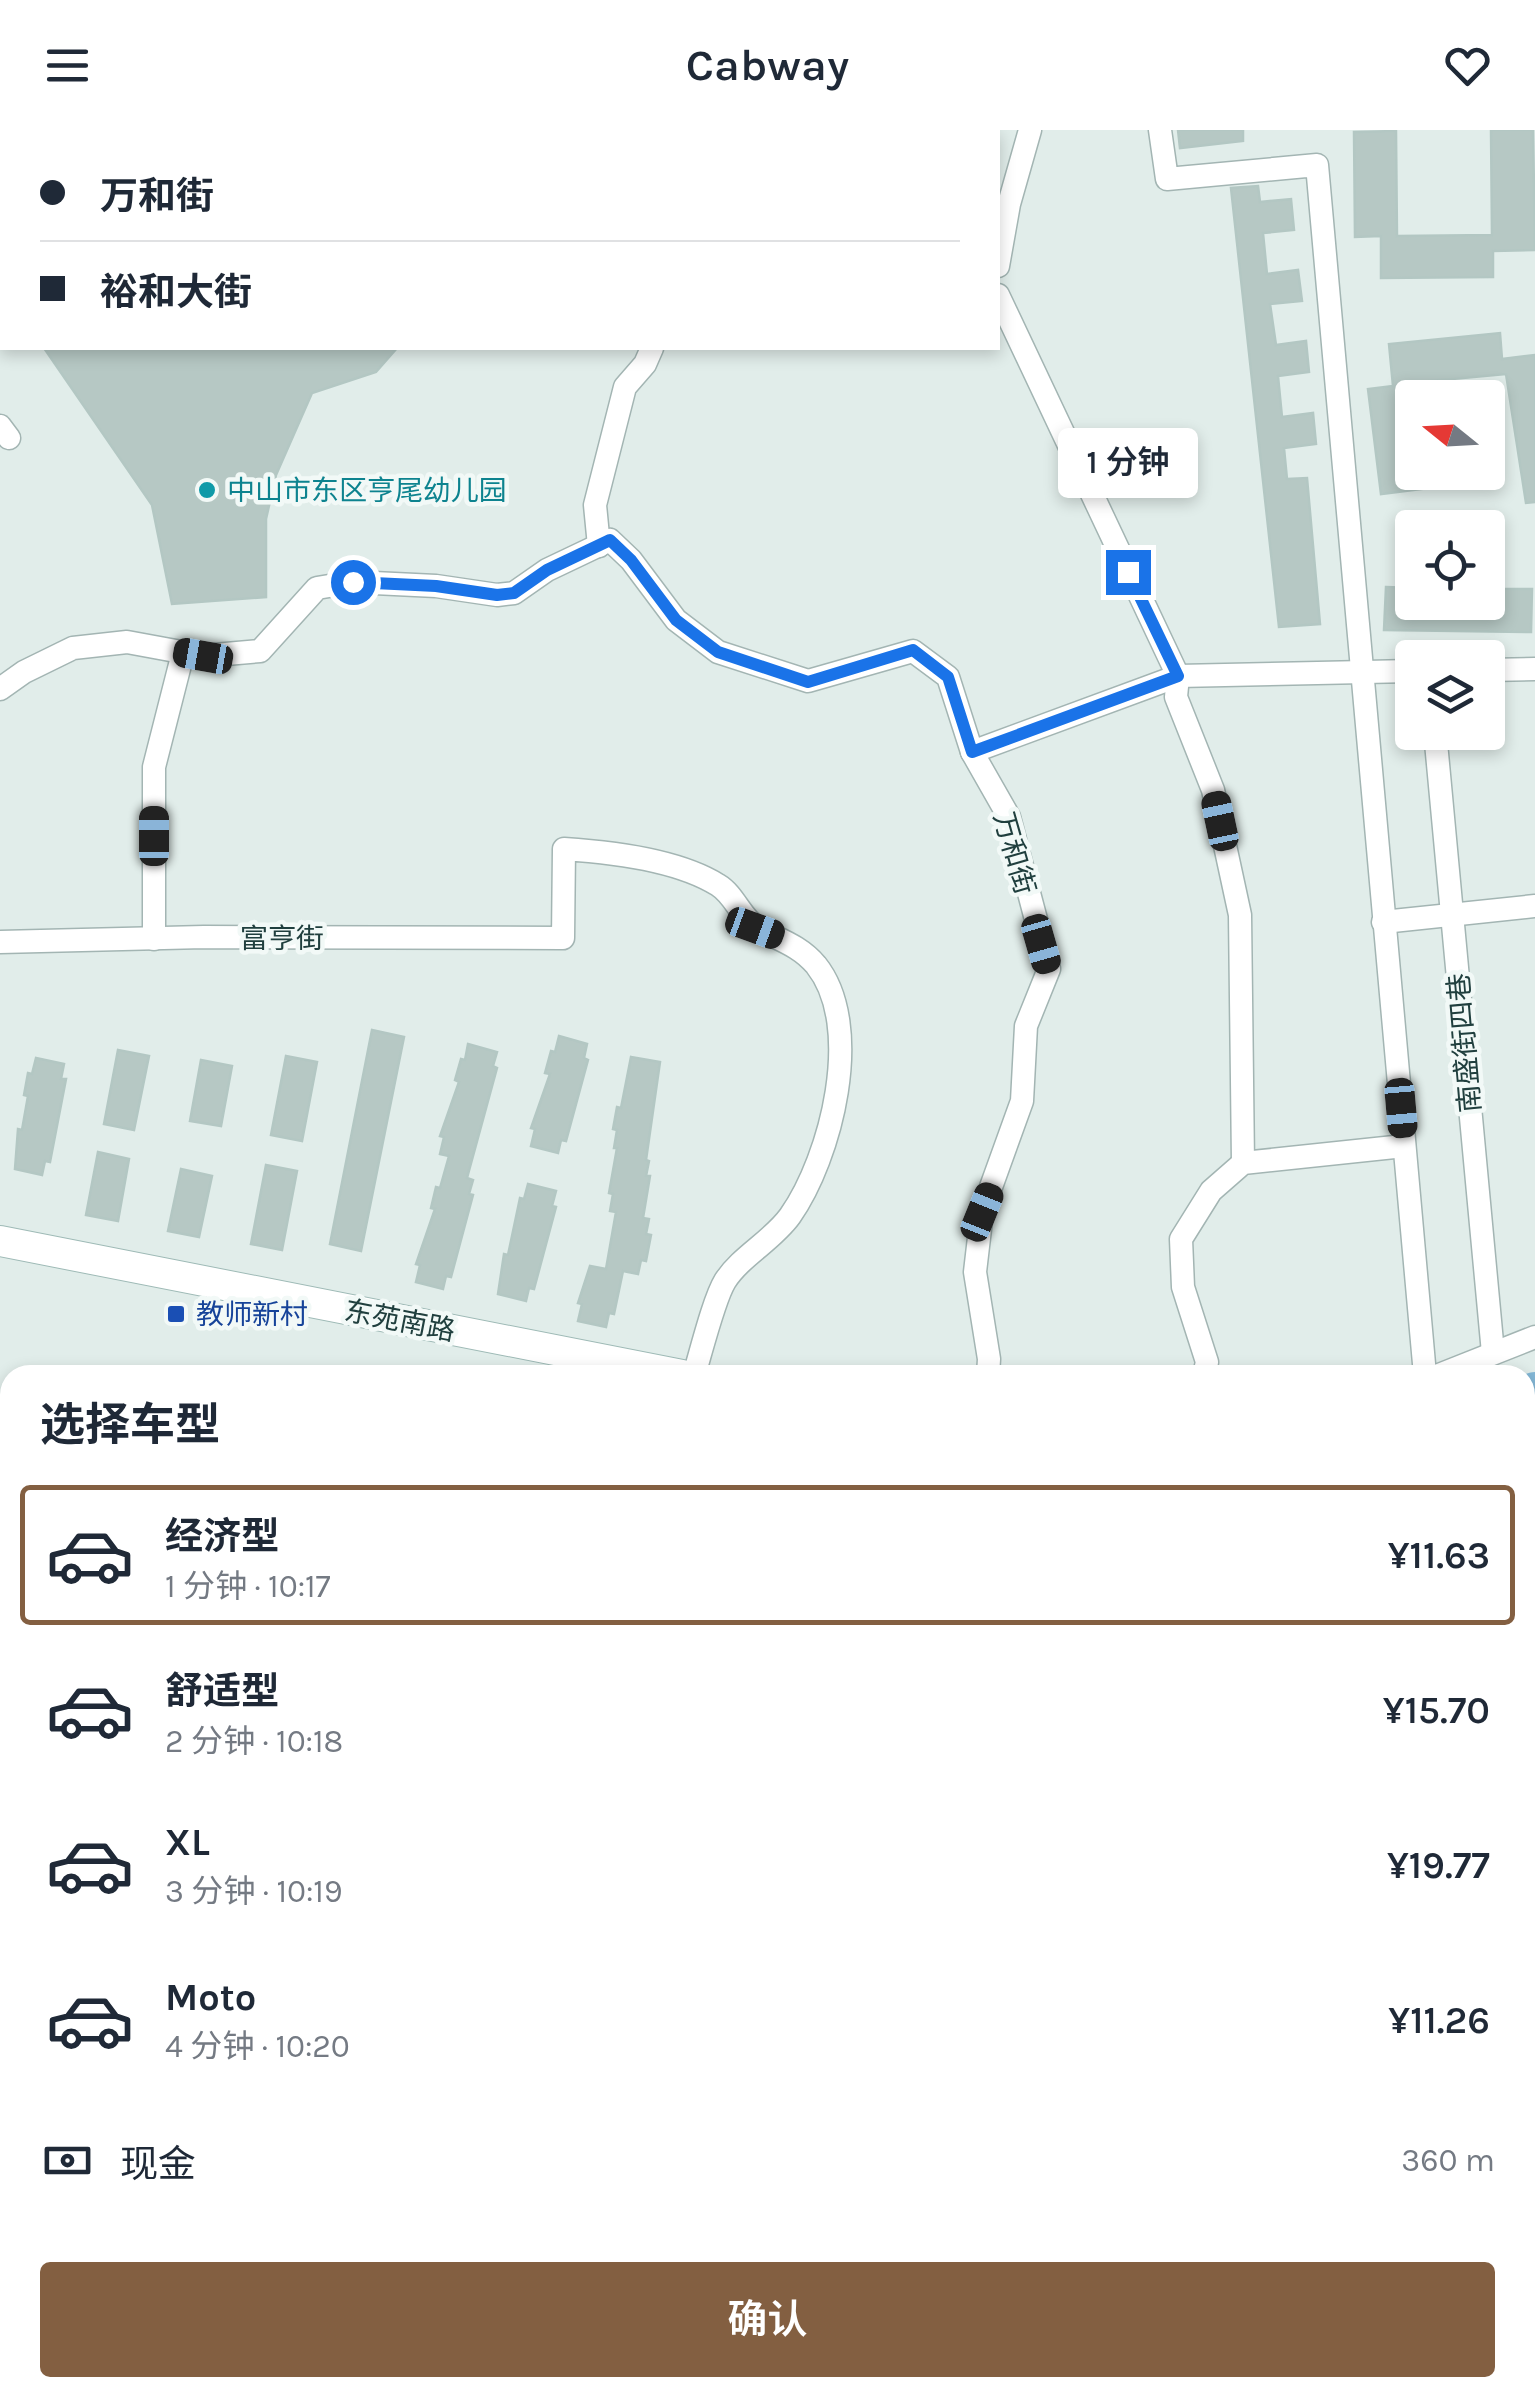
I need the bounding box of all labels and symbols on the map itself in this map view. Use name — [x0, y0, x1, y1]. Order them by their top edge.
north arrow — [1395, 380, 1505, 490]
callout: 1 分钟 — [1058, 427, 1198, 497]
place label: 中山市东区亨尾幼儿园 — [227, 474, 507, 507]
marker: 中山市东区亨尾幼儿园 — [196, 479, 218, 501]
route end — [1106, 550, 1151, 595]
route start — [331, 560, 376, 605]
car — [171, 636, 235, 676]
car — [1199, 789, 1241, 853]
car — [139, 806, 169, 866]
street label: 万和街 — [987, 808, 1042, 898]
car — [722, 904, 788, 952]
car — [1018, 911, 1064, 977]
street label: 富亨街 — [240, 922, 324, 955]
street label: 南盛街四巷 — [1442, 972, 1487, 1114]
car — [1383, 1077, 1419, 1139]
car — [957, 1179, 1007, 1245]
street label: 东苑南路 — [342, 1294, 458, 1347]
place label: 教师新村 — [196, 1298, 308, 1331]
marker: 教师新村 — [165, 1303, 187, 1325]

